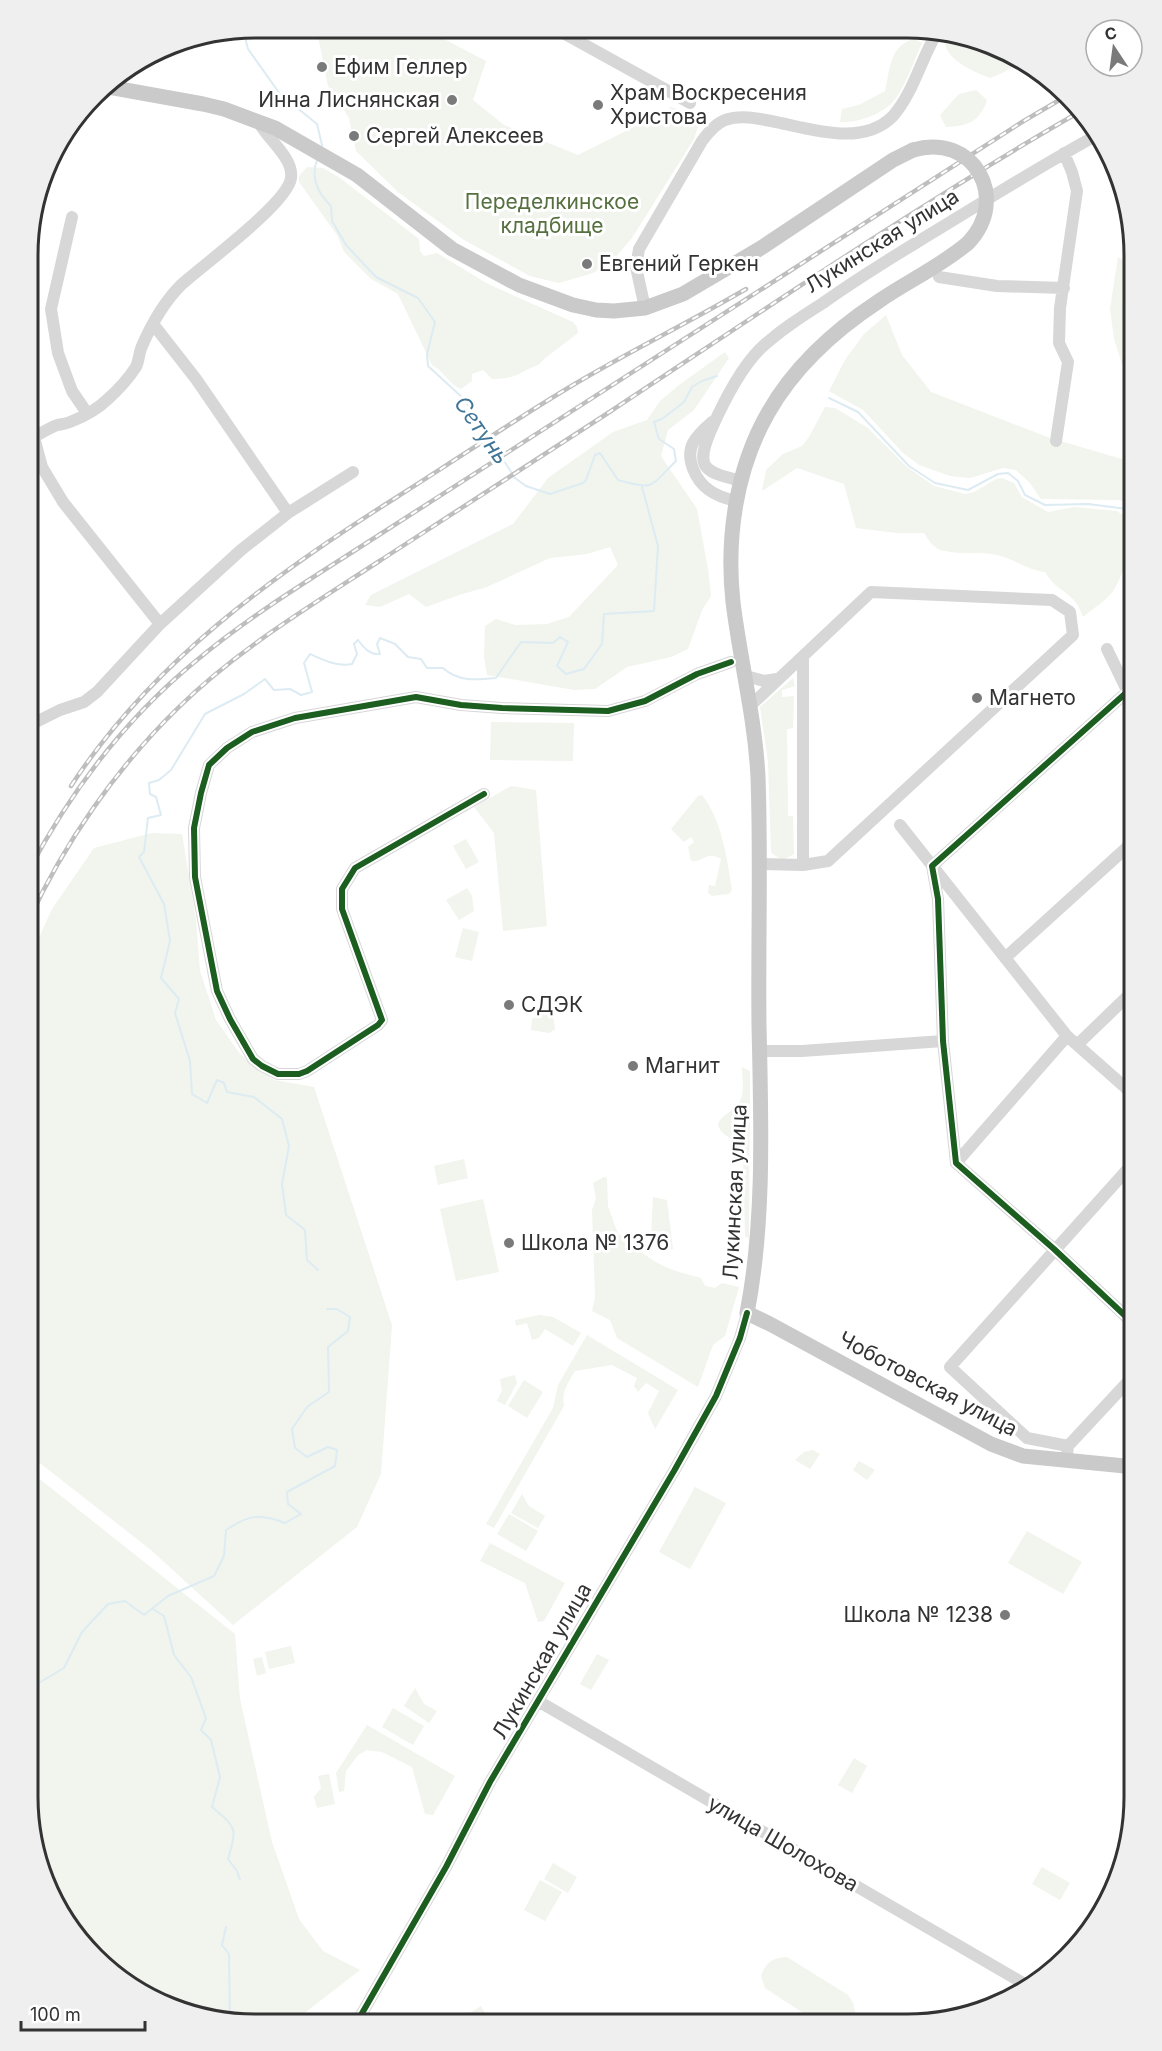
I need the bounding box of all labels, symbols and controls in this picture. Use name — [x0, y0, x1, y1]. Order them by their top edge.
north arrow — [1084, 18, 1144, 78]
text: С — [1103, 22, 1119, 44]
place label: Ефим Геллер — [334, 54, 468, 79]
marker: Ефим Геллер — [315, 60, 329, 74]
place label: Храм Воскресения Христова — [610, 80, 807, 129]
place label: Инна Лиснянская — [258, 87, 440, 112]
marker: Инна Лиснянская — [445, 93, 459, 107]
marker: Храм Воскресения Христова — [591, 98, 605, 112]
place label: Сергей Алексеев — [366, 123, 544, 148]
marker: Сергей Алексеев — [347, 129, 361, 143]
street label: Лукинская улица — [800, 183, 963, 298]
park label: Переделкинское кладбище — [465, 189, 639, 238]
place label: Евгений Геркен — [599, 251, 759, 276]
marker: Евгений Геркен — [580, 257, 594, 271]
water label: Сетунь — [449, 391, 515, 469]
place label: Магнето — [989, 685, 1076, 710]
marker: Магнето — [970, 691, 984, 705]
place label: СДЭК — [521, 992, 583, 1017]
marker: СДЭК — [502, 998, 516, 1012]
place label: Магнит — [645, 1053, 720, 1078]
marker: Магнит — [626, 1059, 640, 1073]
street label: Лукинская улица — [717, 1103, 752, 1281]
place label: Школа № 1376 — [521, 1230, 669, 1255]
marker: Школа № 1376 — [502, 1236, 516, 1250]
street label: Чоботовская улица — [835, 1326, 1022, 1441]
street label: Лукинская улица — [487, 1578, 596, 1743]
place label: Школа № 1238 — [843, 1602, 993, 1627]
marker: Школа № 1238 — [998, 1608, 1012, 1622]
street label: улица Шолохова — [704, 1790, 863, 1897]
scale bar — [21, 1994, 146, 2032]
text: 100 m — [30, 2004, 81, 2025]

